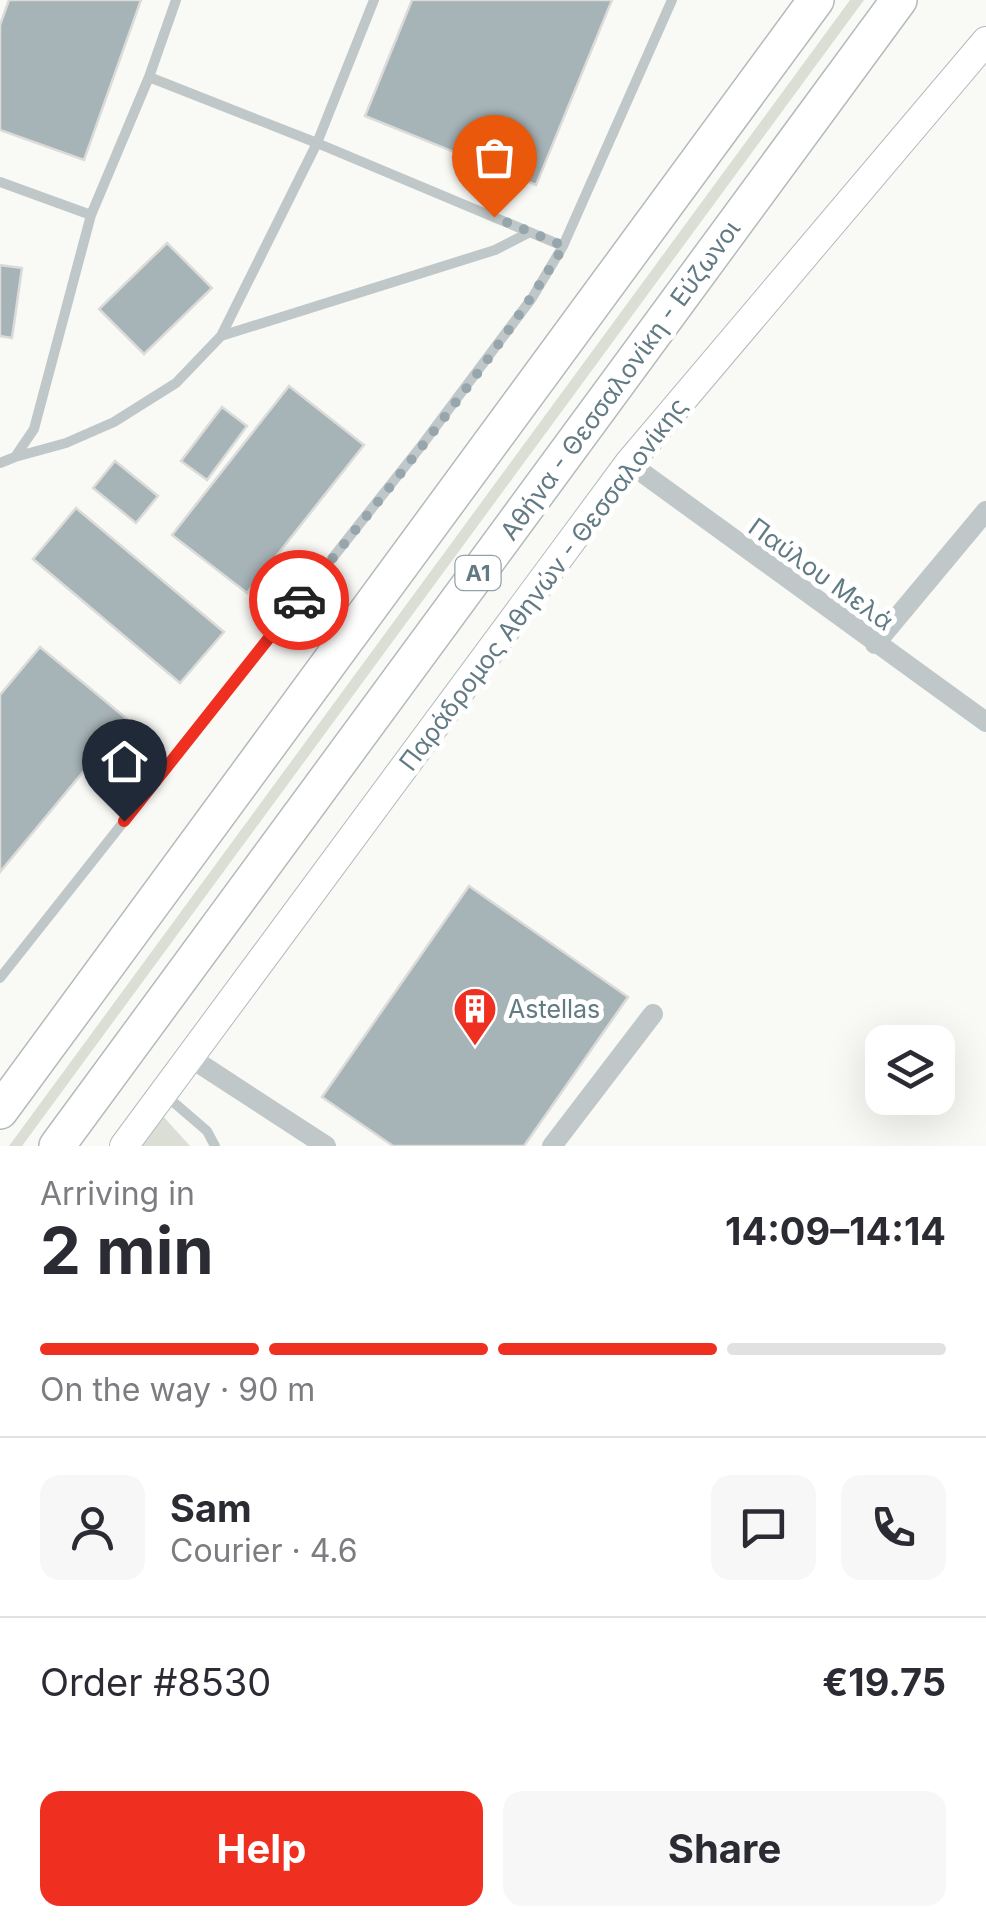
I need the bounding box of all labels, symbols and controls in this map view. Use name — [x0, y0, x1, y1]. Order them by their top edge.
pin — [452, 115, 537, 218]
icon: bag — [467, 130, 522, 185]
street label: Αθήνα - Θεσσαλονίκη - Εύζωνοι — [494, 214, 746, 546]
street label: Παράδρομος Αθηνών - Θεσσαλονίκης — [393, 392, 693, 776]
street label: Παύλου Μελά — [743, 512, 899, 636]
courier — [249, 550, 349, 650]
road number: Α1 — [456, 556, 500, 590]
icon: car — [272, 573, 327, 628]
pin — [82, 719, 167, 822]
icon: home — [97, 734, 152, 789]
building icon: Astellas — [452, 986, 498, 1047]
place label: Astellas — [508, 994, 600, 1024]
map controls — [865, 1025, 955, 1115]
button: layers — [865, 1025, 955, 1115]
text: Arriving in — [40, 1174, 195, 1213]
text: 14:09–14:14 — [725, 1208, 946, 1254]
text: 2 min — [40, 1211, 214, 1290]
text: On the way · 90 m — [40, 1370, 315, 1409]
button: person — [40, 1475, 145, 1580]
button: chat — [711, 1475, 816, 1580]
button: phone — [841, 1475, 946, 1580]
text: Sam — [170, 1485, 252, 1531]
text: Courier · 4.6 — [170, 1531, 358, 1570]
text: Order #8530 — [40, 1659, 271, 1705]
text: €19.75 — [822, 1659, 946, 1705]
button: Help — [40, 1791, 483, 1906]
button: Share — [503, 1791, 946, 1906]

